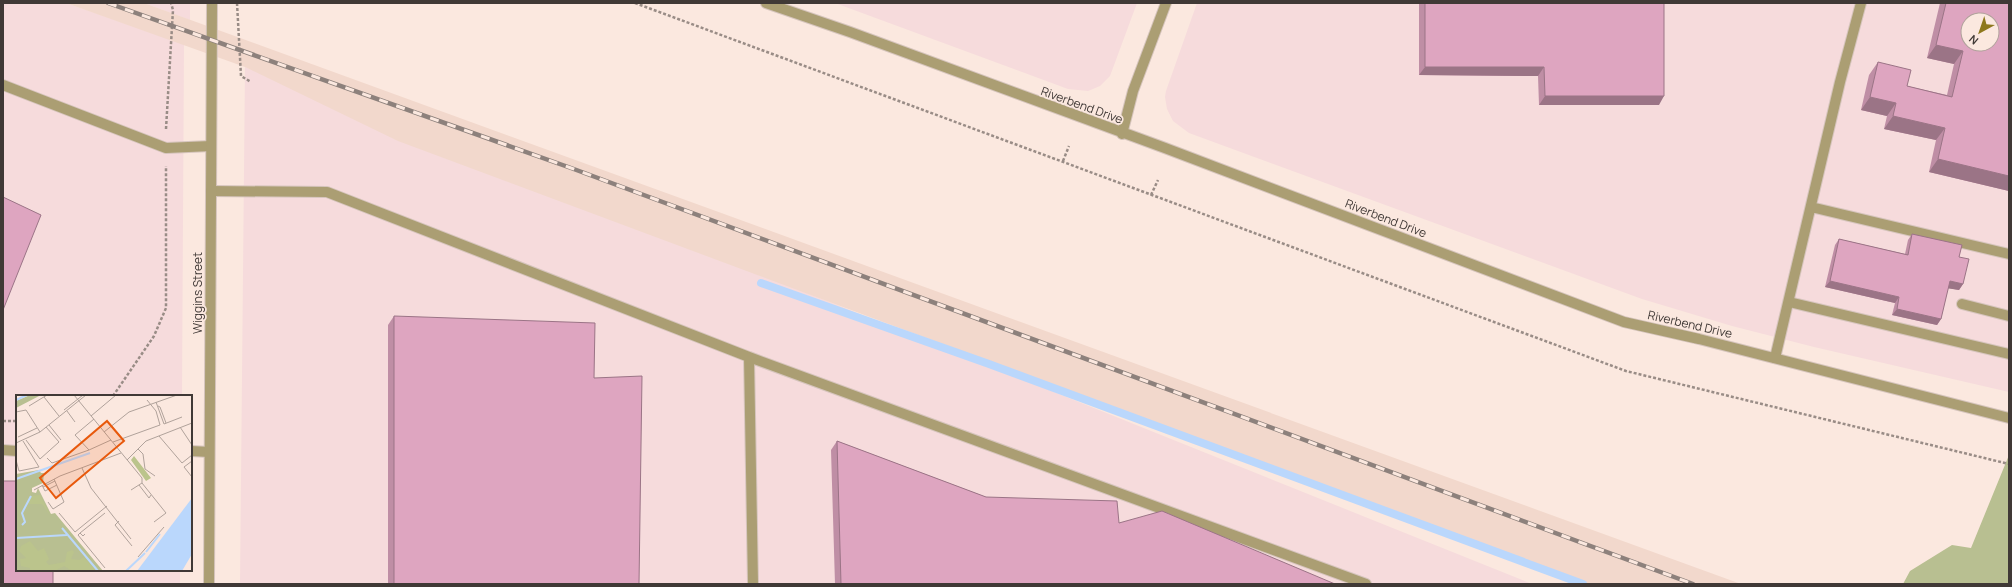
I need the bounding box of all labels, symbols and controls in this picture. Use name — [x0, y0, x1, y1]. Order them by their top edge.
north arrow — [1960, 12, 2000, 52]
text: N — [1965, 32, 1981, 48]
street label: Riverbend Drive — [1039, 82, 1125, 128]
street label: Riverbend Drive — [1343, 195, 1429, 241]
street label: Wiggins Street — [189, 252, 206, 334]
street label: Riverbend Drive — [1646, 306, 1734, 342]
inset map — [16, 395, 192, 571]

